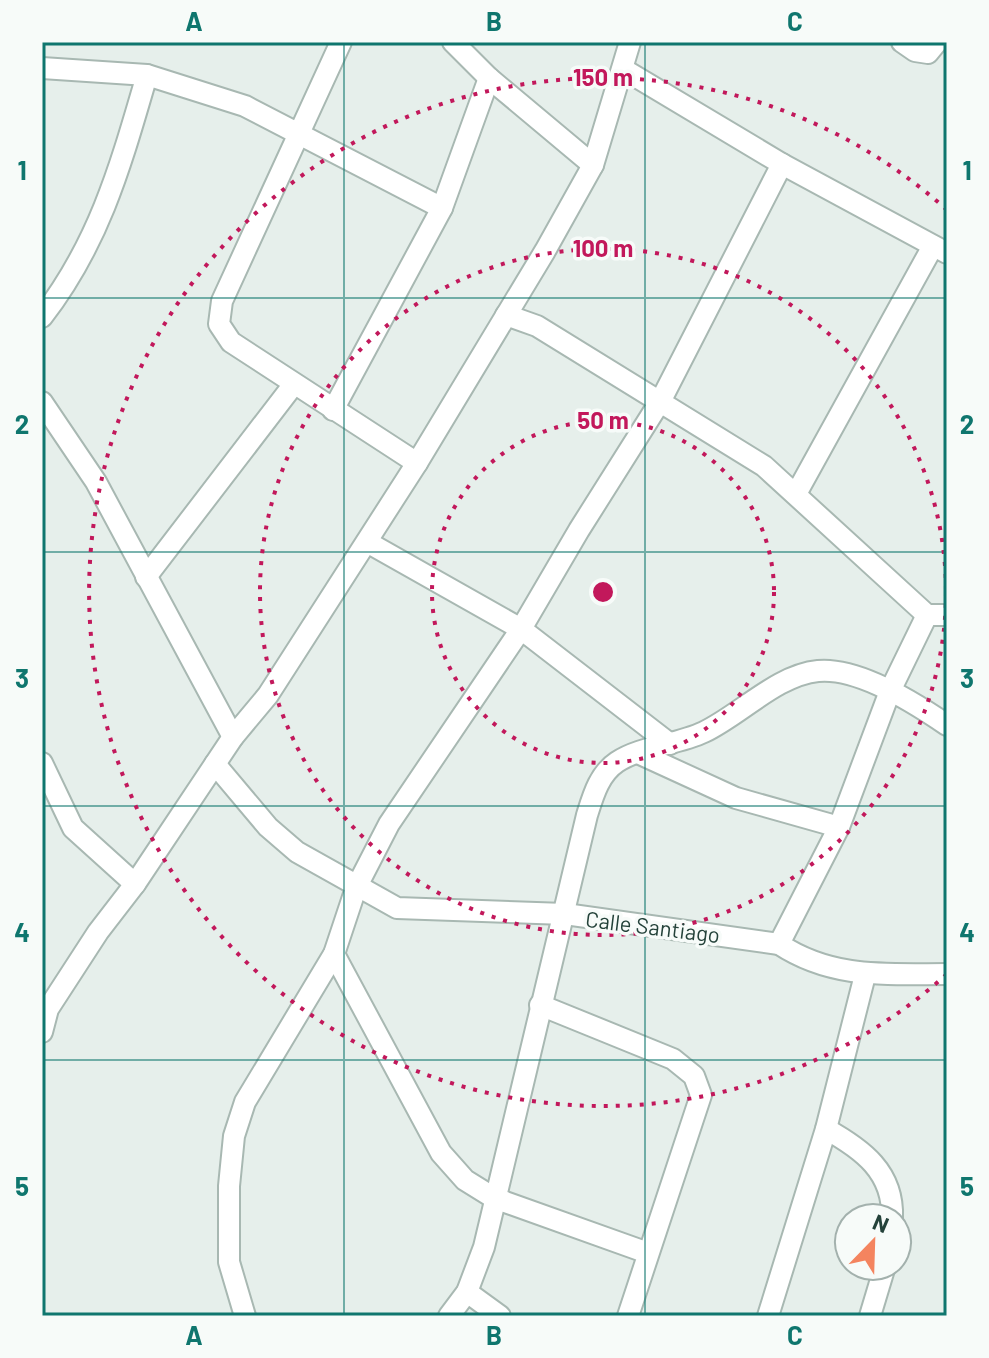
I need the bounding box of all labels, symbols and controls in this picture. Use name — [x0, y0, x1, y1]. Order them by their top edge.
text: A — [185, 5, 203, 36]
text: B — [486, 5, 502, 36]
text: C — [787, 5, 803, 36]
text: 150 m — [573, 62, 633, 91]
text: 1 — [17, 154, 27, 185]
text: 1 — [962, 154, 972, 185]
text: 100 m — [573, 233, 633, 262]
text: 50 m — [577, 405, 629, 434]
text: 2 — [15, 408, 29, 439]
text: 2 — [960, 408, 974, 439]
centre of rings — [589, 578, 617, 606]
text: 3 — [15, 662, 29, 693]
text: 3 — [960, 662, 974, 693]
street label: Calle Santiago — [584, 905, 722, 947]
text: 4 — [14, 916, 30, 947]
text: 4 — [959, 916, 975, 947]
text: 5 — [15, 1170, 29, 1201]
text: 5 — [960, 1170, 974, 1201]
north arrow — [833, 1202, 913, 1282]
text: N — [869, 1208, 893, 1237]
text: A — [185, 1319, 203, 1350]
text: B — [486, 1319, 502, 1350]
text: C — [787, 1319, 803, 1350]

